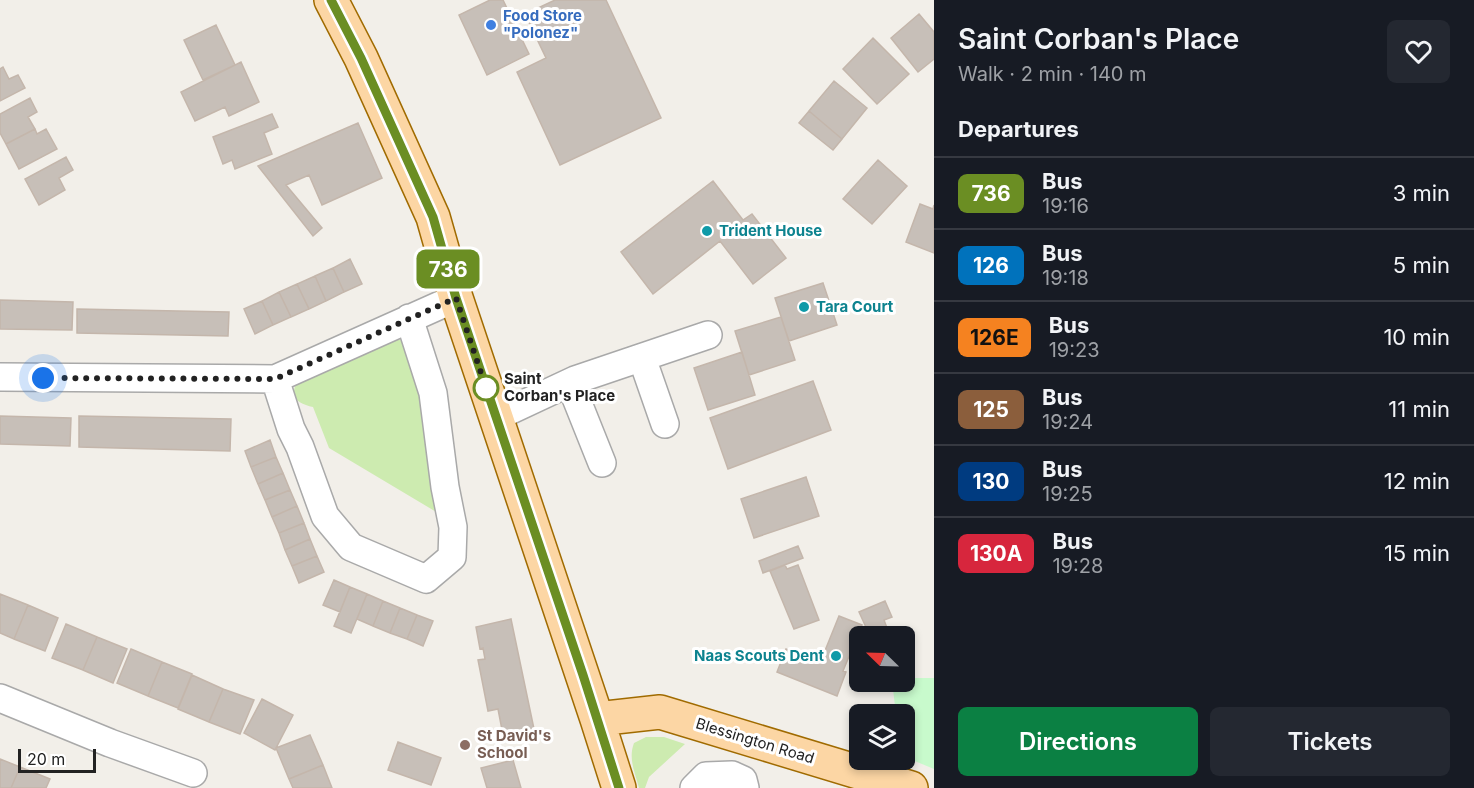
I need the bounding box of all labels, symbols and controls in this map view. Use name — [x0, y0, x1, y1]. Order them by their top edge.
place label: Food Store "Polonez" — [503, 6, 582, 42]
marker: Food Store "Polonez" — [484, 18, 498, 32]
button: heart — [1387, 20, 1450, 83]
text: Saint Corban's Place — [958, 22, 1239, 56]
text: Walk · 2 min · 140 m — [958, 62, 1147, 86]
text: Departures — [958, 116, 1079, 142]
text: Bus — [1042, 168, 1083, 194]
text: 3 min — [1393, 180, 1450, 206]
text: 736 — [971, 181, 1011, 206]
text: 19:16 — [1042, 194, 1089, 218]
place label: Trident House — [719, 221, 822, 240]
marker: Trident House — [700, 224, 714, 238]
text: Bus — [1042, 240, 1083, 266]
line badge: 736 — [414, 250, 482, 288]
text: 5 min — [1393, 252, 1450, 278]
text: 126 — [973, 253, 1009, 278]
text: 736 — [428, 257, 468, 282]
text: 19:18 — [1042, 266, 1089, 290]
place label: Tara Court — [816, 297, 894, 316]
marker: Tara Court — [797, 300, 811, 314]
text: Bus — [1049, 312, 1089, 338]
text: 10 min — [1383, 324, 1450, 350]
text: 126E — [970, 325, 1019, 350]
text: 19:23 — [1049, 338, 1100, 362]
your location — [28, 363, 58, 393]
place label: Saint Corban's Place — [504, 369, 615, 405]
marker: Saint Corban's Place — [473, 375, 499, 401]
text: Bus — [1042, 384, 1083, 410]
text: 11 min — [1388, 396, 1450, 422]
text: 125 — [973, 397, 1009, 422]
text: 19:24 — [1042, 410, 1093, 434]
text: Bus — [1042, 456, 1083, 482]
text: 12 min — [1384, 468, 1450, 494]
text: 130 — [973, 469, 1009, 494]
text: 19:25 — [1042, 482, 1093, 506]
text: Bus — [1052, 528, 1093, 554]
text: 15 min — [1384, 540, 1450, 566]
text: 130A — [970, 541, 1022, 566]
text: 19:28 — [1052, 554, 1103, 578]
north arrow — [849, 626, 915, 692]
map controls — [849, 626, 915, 770]
place label: Naas Scouts Dent — [694, 646, 824, 665]
marker: Naas Scouts Dent — [829, 649, 843, 663]
button: layers — [849, 704, 915, 770]
button: Directions — [958, 707, 1198, 776]
button: Tickets — [1210, 707, 1450, 776]
street label: Blessington Road — [694, 713, 817, 768]
place label: St David's School — [477, 726, 551, 762]
marker: St David's School — [458, 738, 472, 752]
scale bar — [18, 746, 96, 774]
text: 20 m — [27, 749, 65, 769]

